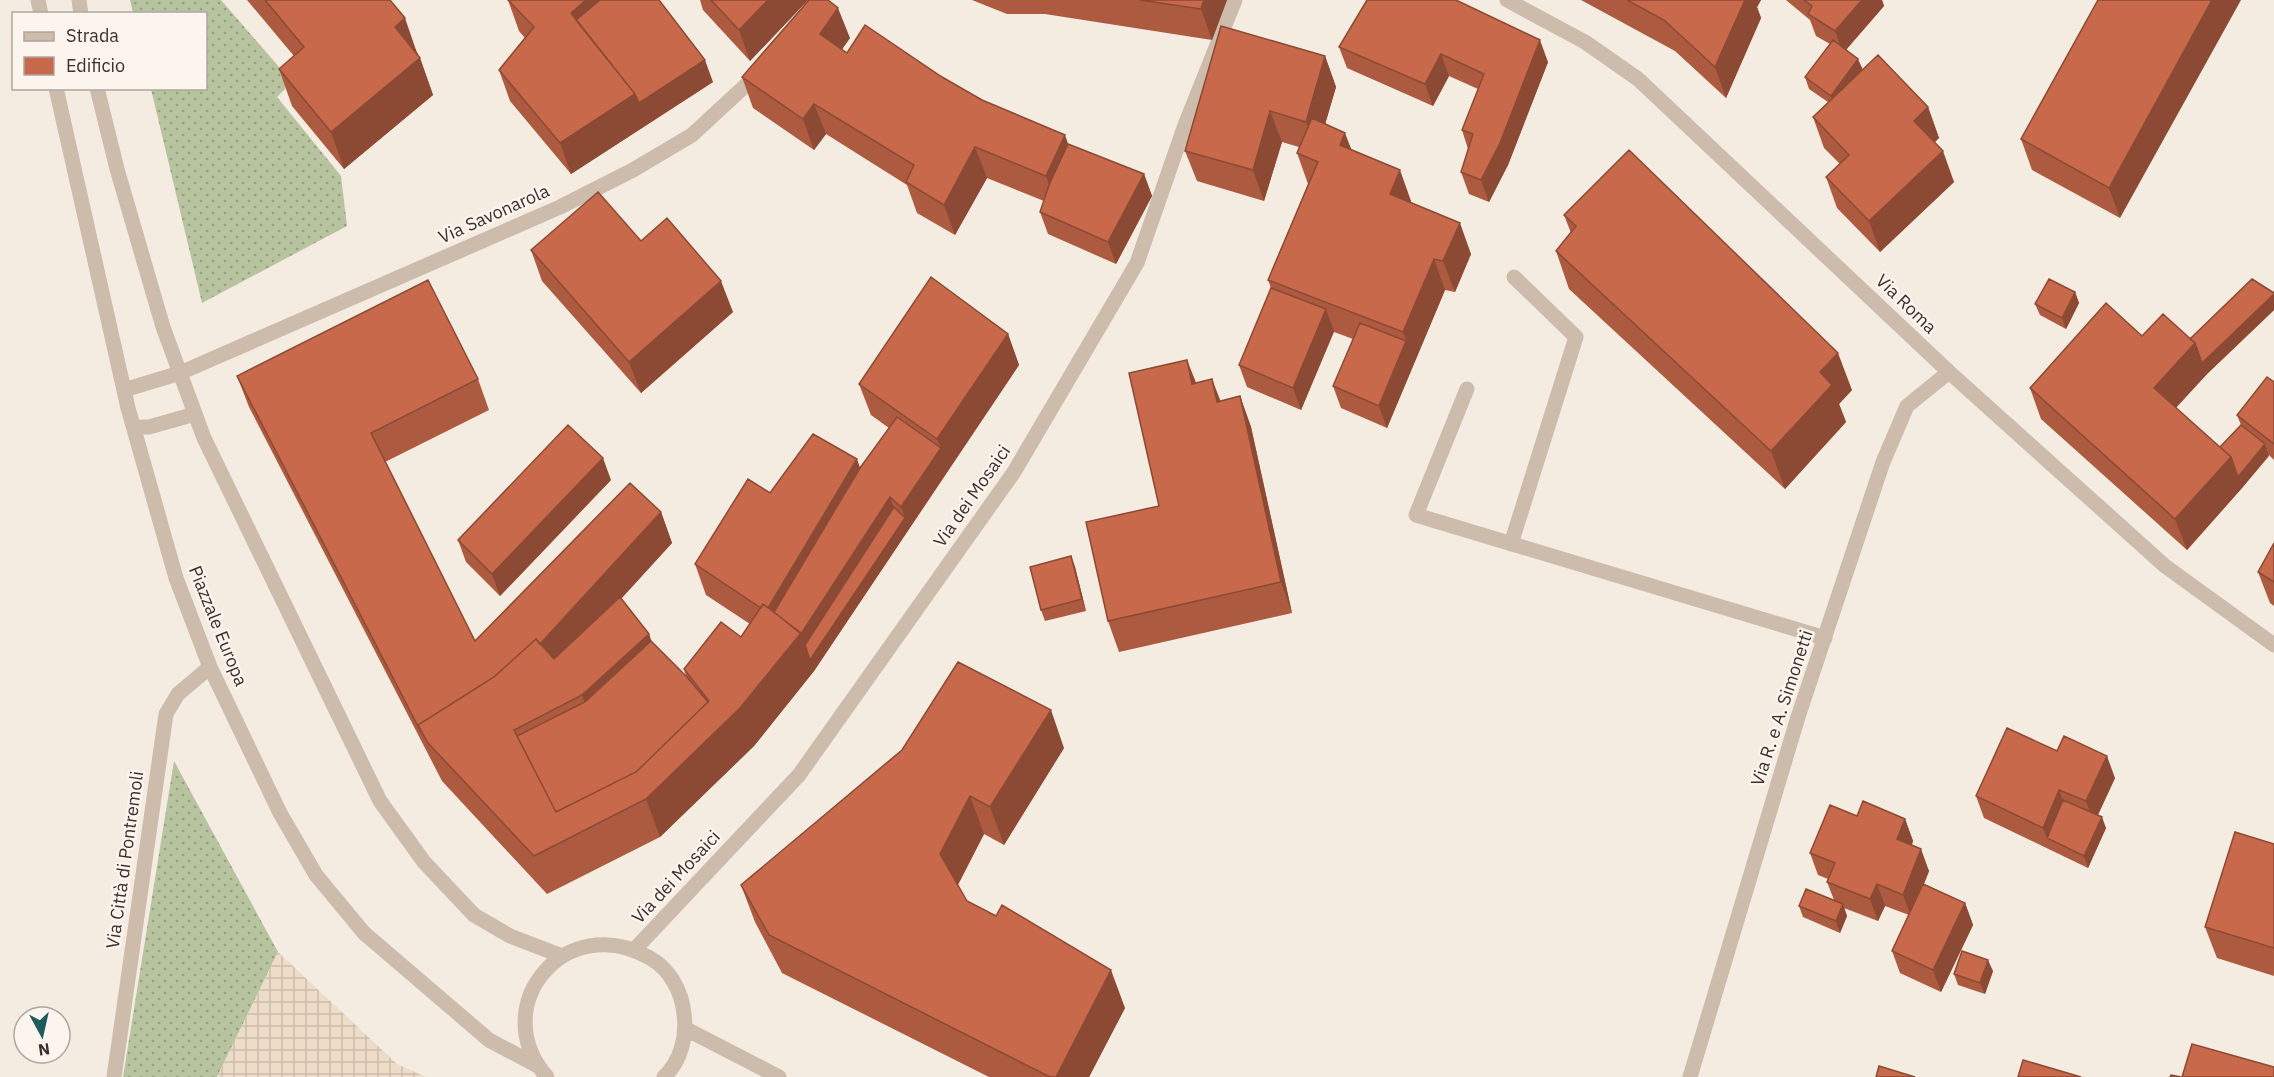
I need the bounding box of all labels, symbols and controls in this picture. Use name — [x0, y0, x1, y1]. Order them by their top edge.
legend — [12, 12, 207, 90]
text: Strada — [66, 24, 119, 47]
text: Edificio — [66, 54, 125, 77]
street label: Via Savonarola — [435, 179, 553, 248]
street label: Via Roma — [1871, 269, 1942, 339]
street label: Via dei Mosaici — [928, 440, 1015, 551]
street label: Piazzale Europa — [184, 562, 253, 690]
street label: Via R. e A. Simonetti — [1745, 627, 1818, 789]
street label: Via Città di Pontremoli — [101, 770, 148, 950]
street label: Via dei Mosaici — [626, 825, 725, 928]
north arrow — [12, 1005, 72, 1065]
text: N — [37, 1039, 51, 1061]

